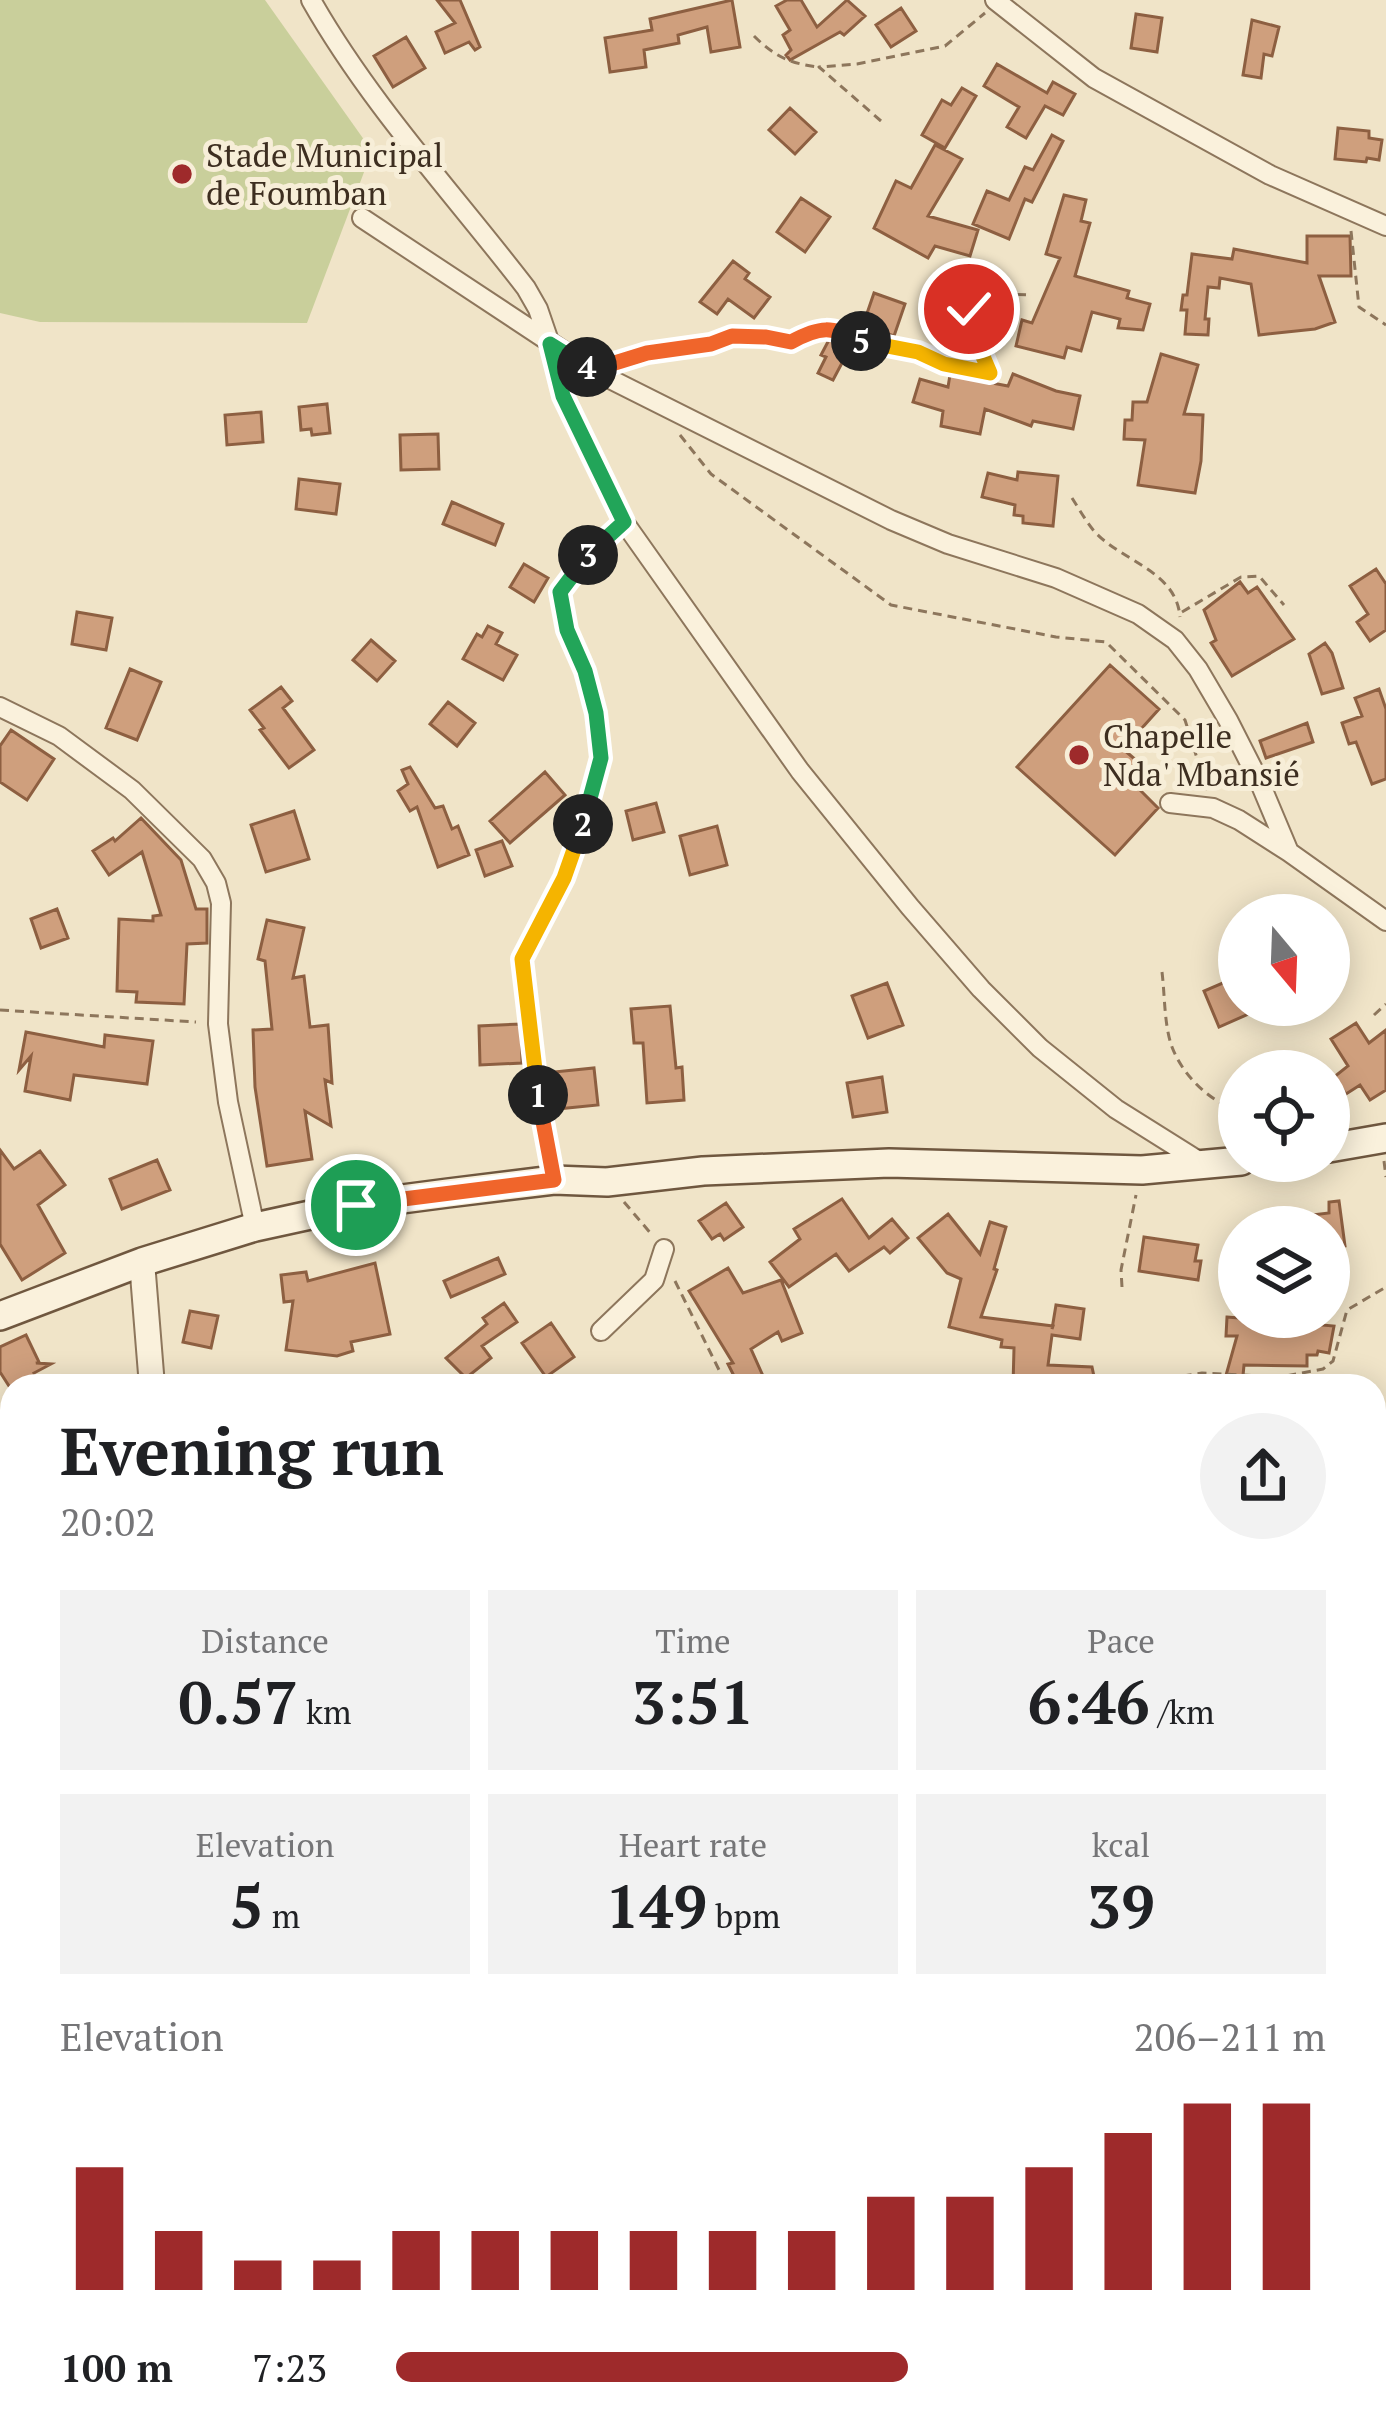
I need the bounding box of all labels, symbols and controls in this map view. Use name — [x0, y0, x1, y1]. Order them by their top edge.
place label: Stade Municipal de Foumban — [206, 133, 443, 214]
marker: Stade Municipal de Foumban — [169, 161, 195, 187]
pin — [918, 258, 1020, 360]
icon: check — [936, 276, 1002, 342]
pin: 5 — [831, 311, 891, 371]
text: 5 — [852, 319, 870, 362]
pin: 4 — [557, 337, 617, 397]
text: 4 — [578, 345, 596, 388]
pin: 3 — [558, 525, 618, 585]
text: 3 — [579, 533, 597, 576]
place label: Chapelle Nda' Mbansié — [1103, 714, 1300, 795]
marker: Chapelle Nda' Mbansié — [1066, 742, 1092, 768]
pin: 2 — [553, 794, 613, 854]
text: 2 — [574, 802, 592, 845]
north arrow — [1218, 894, 1350, 1026]
map controls — [1218, 894, 1350, 1338]
button: locate — [1218, 1050, 1350, 1182]
pin: 1 — [508, 1065, 568, 1125]
text: 1 — [529, 1073, 547, 1116]
pin — [305, 1154, 407, 1256]
icon: arrive — [323, 1172, 389, 1238]
button: layers — [1218, 1206, 1350, 1338]
text: Evening run — [60, 1406, 444, 1494]
button: share — [1200, 1413, 1326, 1539]
text: 20:02 — [60, 1495, 156, 1547]
text: Distance — [201, 1619, 329, 1662]
text: Time — [655, 1619, 731, 1662]
text: Pace — [1087, 1619, 1155, 1662]
text: 0.57 — [179, 1662, 298, 1741]
text: 3:51 — [632, 1662, 754, 1741]
text: 6:46 — [1027, 1662, 1150, 1741]
text: km — [298, 1690, 352, 1733]
text: /km — [1150, 1690, 1215, 1733]
text: Elevation — [196, 1823, 334, 1866]
text: Heart rate — [619, 1823, 767, 1866]
text: kcal — [1092, 1823, 1150, 1866]
text: 5 — [230, 1866, 264, 1945]
text: 149 — [606, 1866, 707, 1945]
text: 39 — [1087, 1866, 1155, 1945]
text: m — [264, 1894, 300, 1937]
text: bpm — [707, 1894, 780, 1937]
text: Elevation — [60, 2010, 224, 2062]
text: 206–211 m — [1134, 2010, 1326, 2062]
text: 100 m — [60, 2341, 173, 2393]
text: 7:23 — [252, 2341, 327, 2393]

